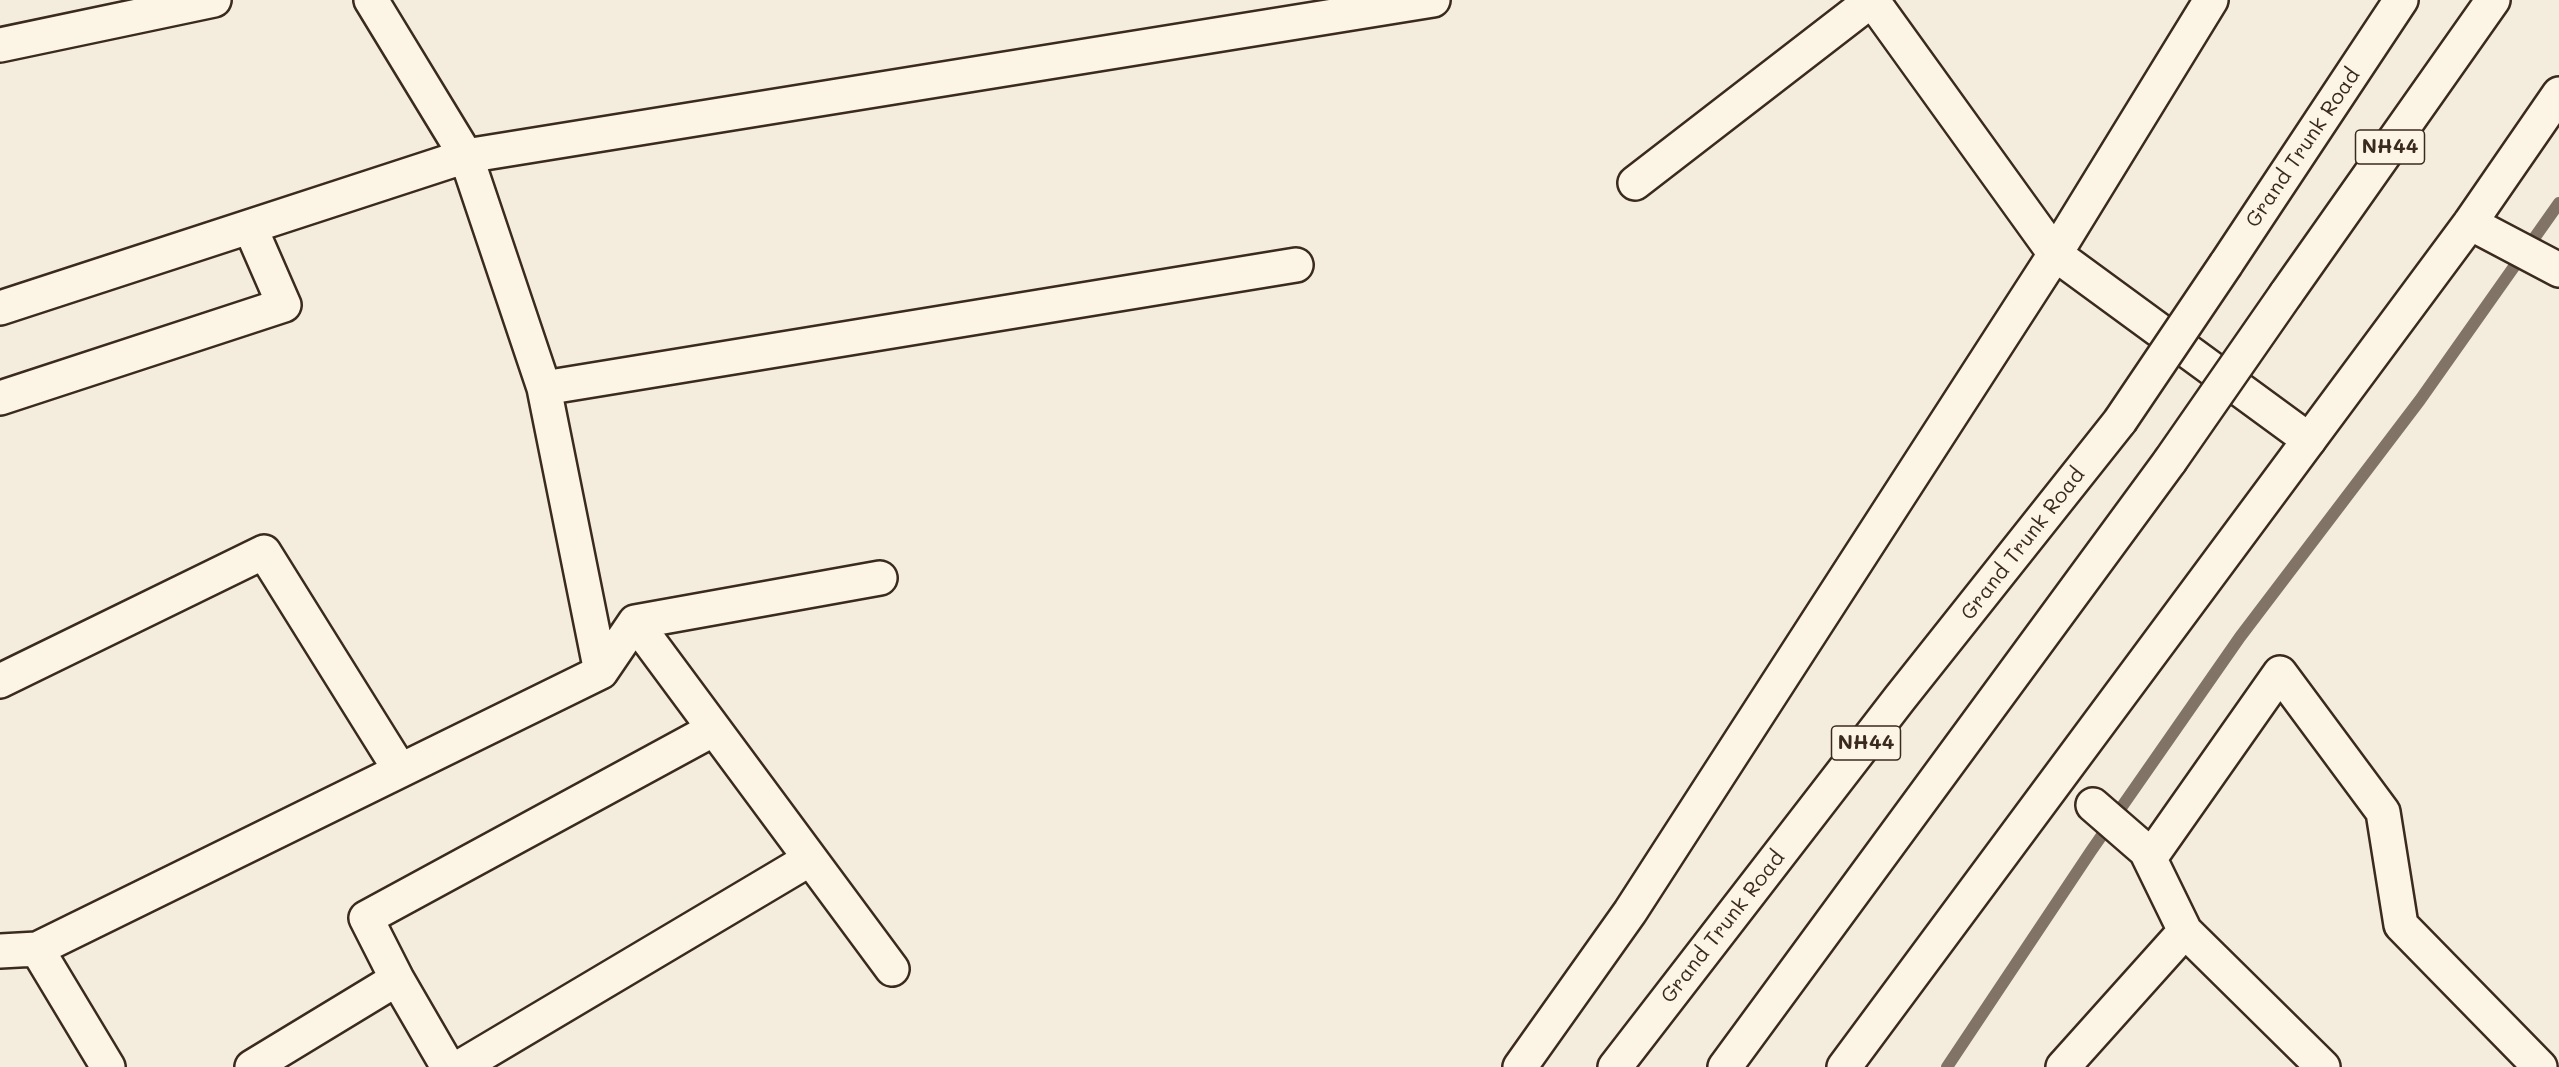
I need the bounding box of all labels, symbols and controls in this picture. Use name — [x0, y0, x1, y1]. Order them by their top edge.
street label: Grand Trunk Road — [2240, 64, 2366, 232]
road number: NH44 — [2356, 130, 2424, 164]
street label: Grand Trunk Road — [1956, 463, 2090, 625]
road number: NH44 — [1832, 726, 1900, 760]
street label: Grand Trunk Road — [1656, 846, 1790, 1008]

